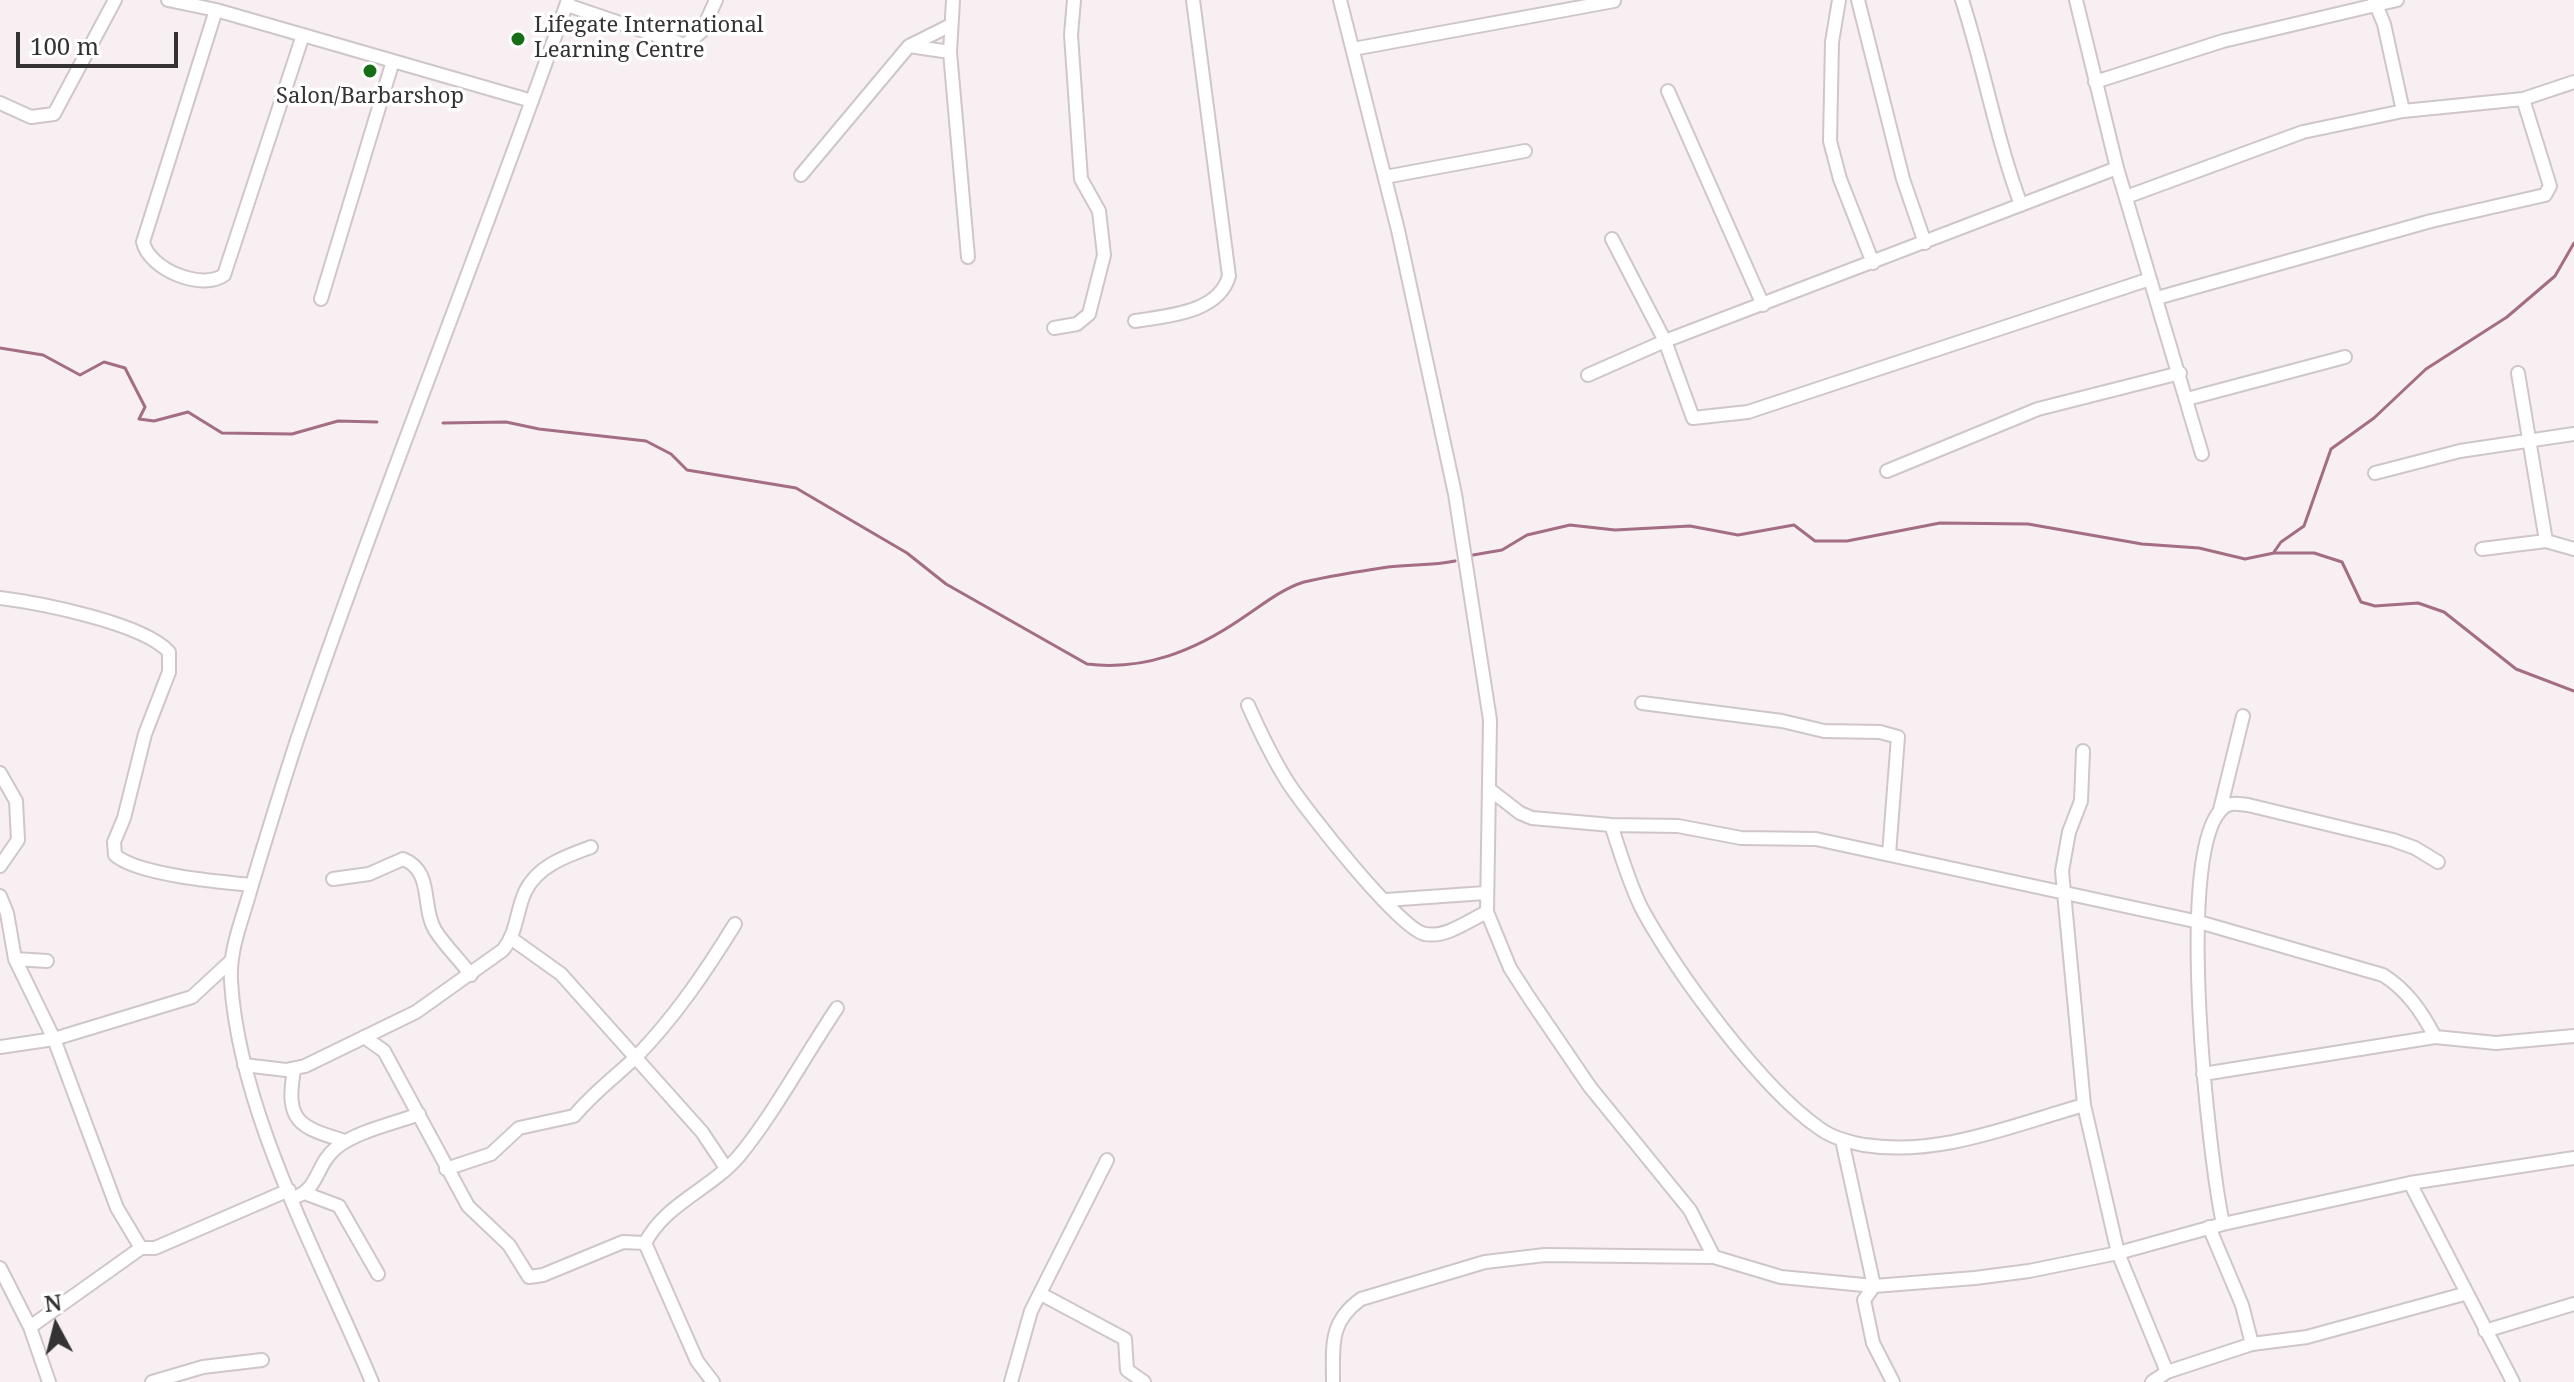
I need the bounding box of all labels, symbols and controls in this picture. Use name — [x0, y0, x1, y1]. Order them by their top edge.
place label: Lifegate International Learning Centre — [534, 13, 764, 64]
scale bar — [20, 16, 182, 66]
text: 100 m — [30, 29, 99, 62]
marker: Lifegate International Learning Centre — [509, 30, 527, 48]
marker: Salon/Barbarshop — [361, 62, 379, 80]
place label: Salon/Barbarshop — [276, 84, 464, 110]
north arrow — [16, 1286, 96, 1366]
text: N — [43, 1286, 64, 1318]

